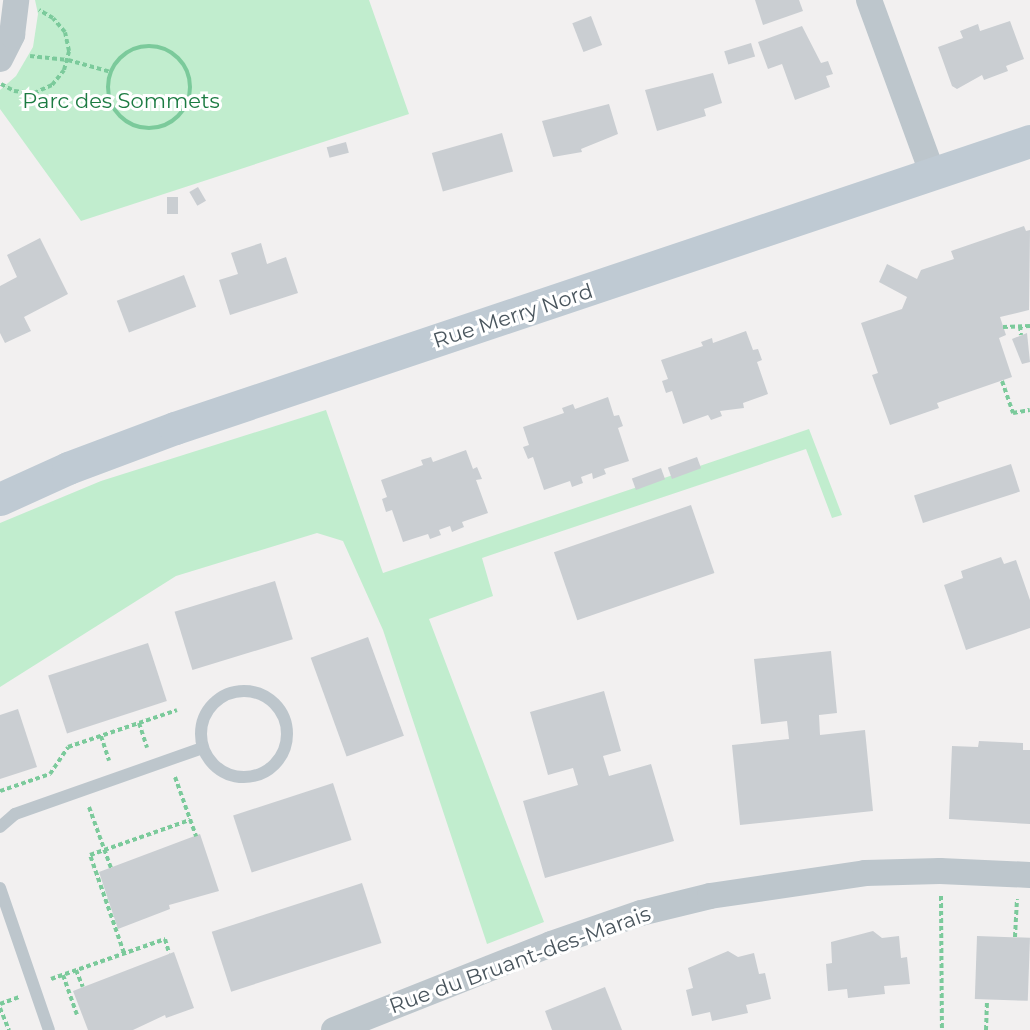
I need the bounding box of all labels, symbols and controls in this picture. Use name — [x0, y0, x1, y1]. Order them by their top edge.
park label: Parc des Sommets — [22, 88, 220, 114]
street label: Rue Merry Nord — [430, 278, 596, 354]
street label: Rue du Bruant-des-Marais — [386, 901, 654, 1019]

